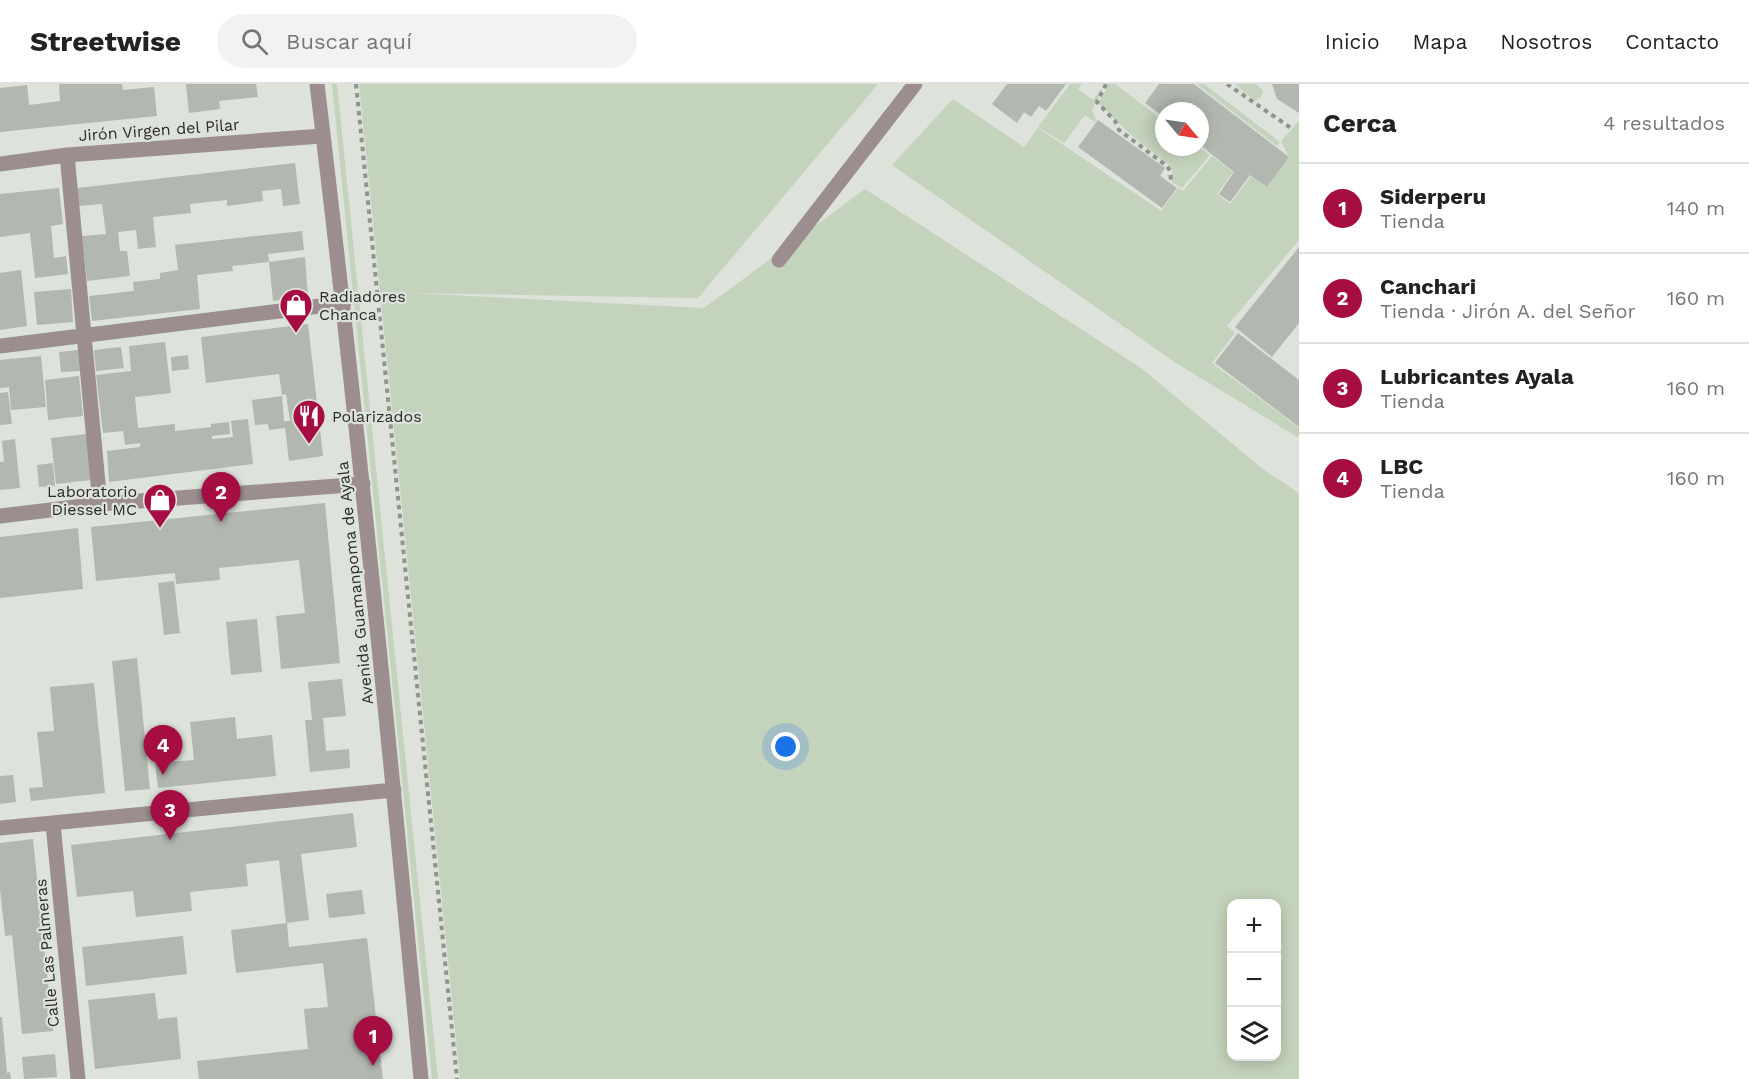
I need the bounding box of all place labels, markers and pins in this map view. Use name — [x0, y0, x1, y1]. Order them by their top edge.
shop icon: Radiadores Chanca — [278, 287, 314, 334]
place label: Radiadores Chanca — [319, 287, 406, 324]
restaurant icon: Polarizados — [291, 398, 327, 445]
place label: Polarizados — [332, 407, 422, 426]
pin: 2 — [202, 472, 240, 522]
place label: Laboratorio Diessel MC — [47, 482, 137, 519]
shop icon: Laboratorio Diessel MC — [142, 482, 178, 529]
pin: 4 — [144, 726, 182, 775]
pin: 3 — [150, 790, 190, 840]
pin: 1 — [354, 1016, 392, 1066]

